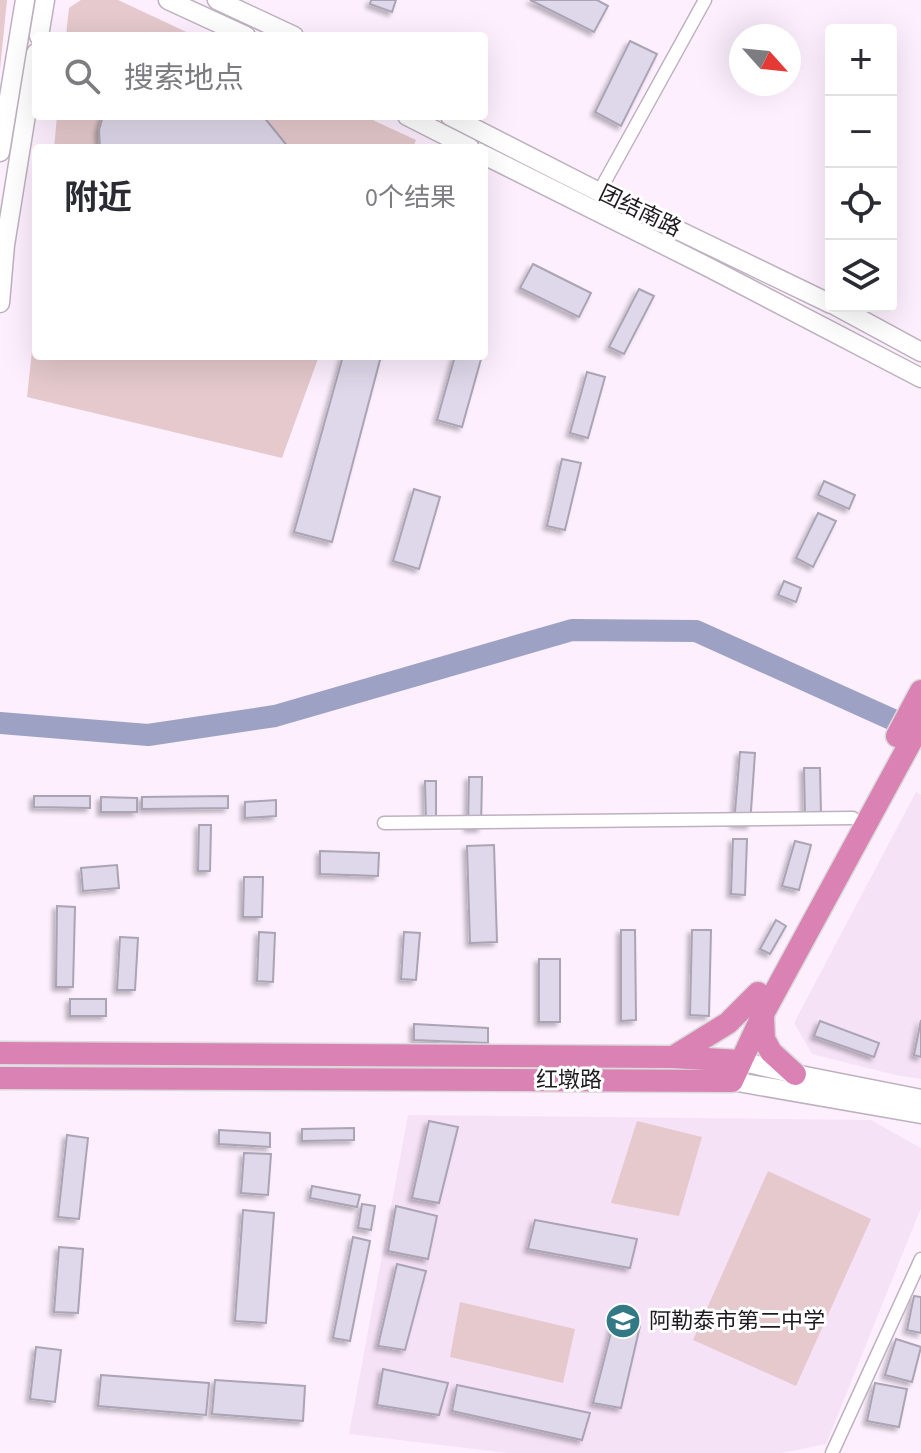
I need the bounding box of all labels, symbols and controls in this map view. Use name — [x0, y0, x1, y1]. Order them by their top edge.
north arrow — [729, 24, 801, 96]
map controls — [825, 24, 897, 312]
button: + — [825, 24, 897, 96]
search box — [32, 32, 488, 120]
icon: search — [60, 54, 104, 98]
text: 搜索地点 — [124, 57, 244, 100]
button: − — [825, 96, 897, 168]
button: locate — [825, 168, 897, 240]
text: 附近 — [64, 174, 132, 223]
street label: 团结南路 — [593, 177, 687, 245]
text: 0个结果 — [365, 179, 456, 216]
button: layers — [825, 240, 897, 312]
street label: 红墩路 — [536, 1064, 602, 1096]
school or university icon: 阿勒泰市第二中学 — [604, 1302, 642, 1340]
place label: 阿勒泰市第二中学 — [649, 1305, 825, 1337]

